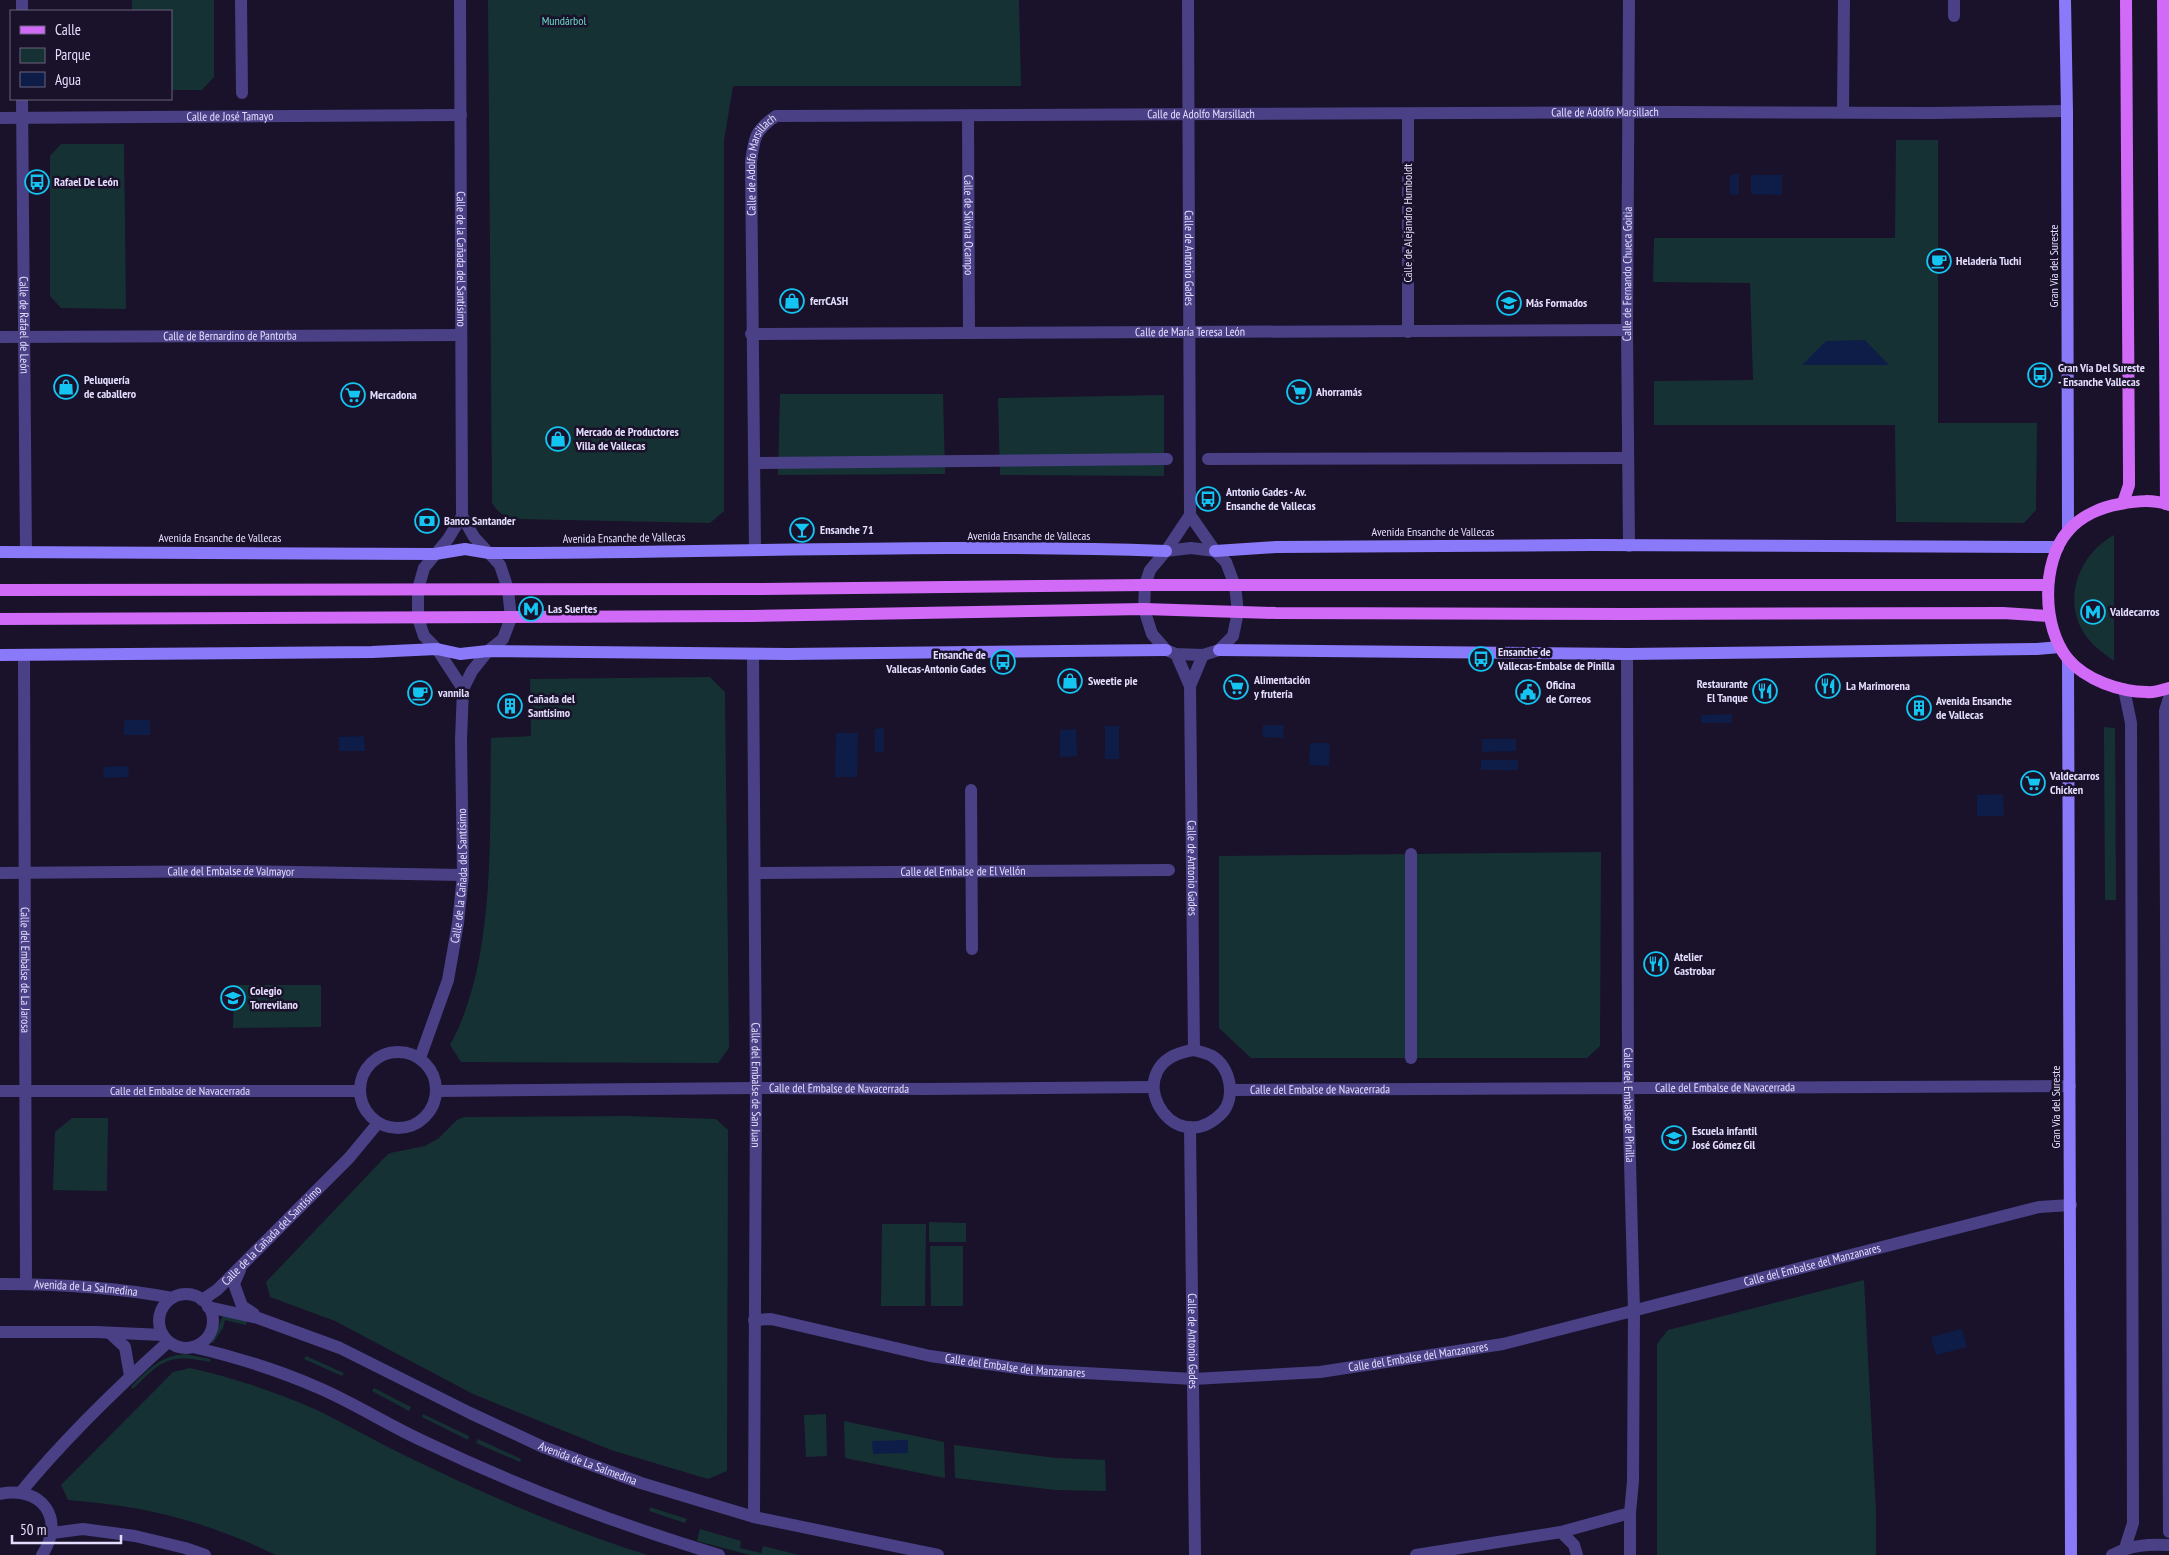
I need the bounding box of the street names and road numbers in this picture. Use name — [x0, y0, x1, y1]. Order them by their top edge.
street label: Calle de Adolfo Marsillach — [1551, 104, 1659, 120]
street label: Calle de Adolfo Marsillach — [1147, 106, 1255, 121]
street label: Calle de José Tamayo — [187, 108, 273, 124]
street label: Calle de Adolfo Marsillach — [743, 110, 779, 216]
street label: Calle de Alejandro Humboldt — [1400, 163, 1415, 283]
street label: Calle de Silvina Ocampo — [961, 175, 977, 275]
street label: Calle de la Cañada del Santísimo — [454, 191, 469, 327]
street label: Calle de Fernando Chueca Goitia — [1619, 207, 1635, 341]
street label: Calle de Antonio Gades — [1182, 210, 1197, 306]
street label: Gran Vía del Sureste — [2046, 225, 2061, 307]
street label: Calle de Rafael de León — [17, 276, 32, 374]
street label: Calle de María Teresa León — [1135, 324, 1245, 339]
street label: Calle de Bernardino de Pantorba — [163, 328, 297, 343]
street label: Avenida Ensanche de Vallecas — [1372, 524, 1494, 539]
street label: Avenida Ensanche de Vallecas — [968, 528, 1090, 543]
street label: Avenida Ensanche de Vallecas — [562, 529, 686, 546]
street label: Avenida Ensanche de Vallecas — [159, 530, 281, 545]
street label: Calle de la Cañada del Santísimo — [447, 808, 470, 944]
street label: Calle de Antonio Gades — [1184, 820, 1201, 916]
street label: Calle del Embalse de Valmayor — [167, 863, 295, 879]
street label: Calle del Embalse de El Vellón — [900, 863, 1026, 879]
street label: Calle del Embalse de La Jarosa — [18, 907, 33, 1033]
street label: Calle del Embalse de San Juan — [749, 1022, 764, 1147]
street label: Calle del Embalse de Pinilla — [1621, 1047, 1638, 1163]
street label: Gran Vía del Sureste — [2048, 1066, 2063, 1148]
street label: Calle del Embalse de Navacerrada — [1655, 1079, 1795, 1095]
street label: Calle del Embalse de Navacerrada — [769, 1080, 909, 1096]
street label: Calle del Embalse de Navacerrada — [1250, 1081, 1390, 1097]
street label: Calle del Embalse de Navacerrada — [110, 1083, 250, 1098]
street label: Calle de la Cañada del Santísimo — [218, 1182, 324, 1288]
street label: Calle del Embalse del Manzanares — [1742, 1240, 1882, 1289]
street label: Avenida de La Salmedina — [34, 1276, 139, 1299]
street label: Calle de Antonio Gades — [1185, 1293, 1201, 1389]
street label: Calle del Embalse del Manzanares — [1347, 1338, 1489, 1375]
street label: Calle del Embalse del Manzanares — [944, 1350, 1086, 1380]
street label: Avenida de La Salmedina — [536, 1438, 639, 1488]

